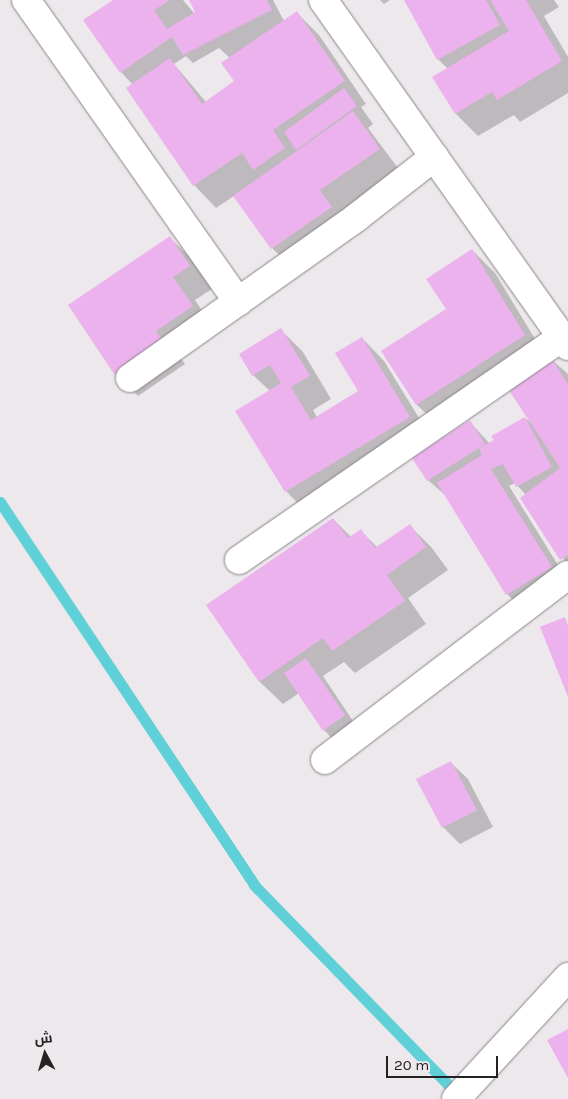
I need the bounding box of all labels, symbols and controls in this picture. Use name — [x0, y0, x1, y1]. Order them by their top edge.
north arrow — [20, 1029, 70, 1079]
text: ش — [34, 1029, 53, 1048]
scale bar — [388, 1046, 500, 1078]
text: 20 m — [394, 1056, 429, 1074]

